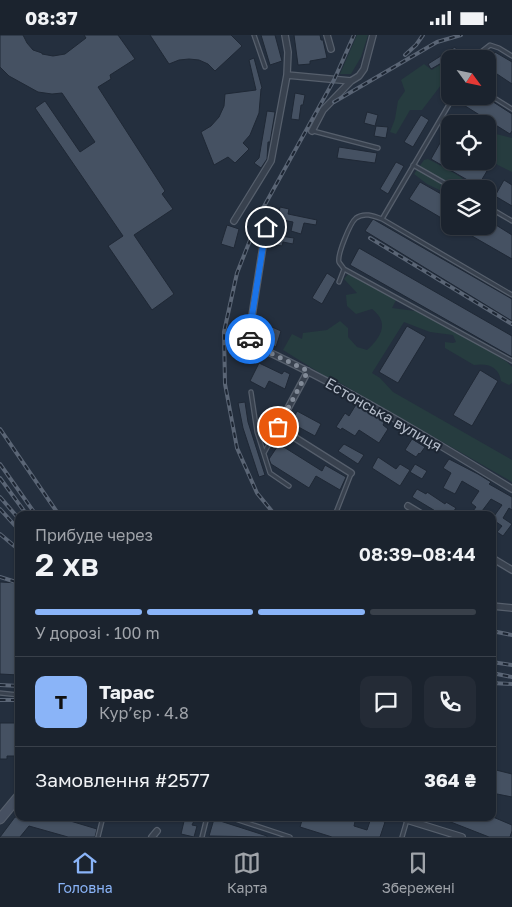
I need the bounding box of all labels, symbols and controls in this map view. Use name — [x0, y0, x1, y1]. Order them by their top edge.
text: 08:37 — [25, 6, 78, 29]
north arrow — [441, 50, 496, 105]
map controls — [441, 50, 496, 235]
button: locate — [441, 115, 496, 170]
button: layers — [441, 180, 496, 235]
pin — [245, 206, 287, 248]
icon: home — [252, 213, 280, 241]
courier — [225, 314, 275, 364]
icon: car — [236, 325, 264, 353]
street label: Естонська вулиця — [323, 373, 445, 455]
pin — [257, 406, 299, 448]
icon: bag — [264, 413, 292, 441]
text: Прибуде через — [35, 525, 153, 545]
text: 08:39–08:44 — [359, 542, 476, 565]
text: 2 хв — [35, 545, 99, 583]
text: У дорозі · 100 m — [35, 623, 160, 643]
button: chat — [360, 676, 412, 728]
button: phone — [424, 676, 476, 728]
text: Тарас — [99, 680, 154, 703]
text: Т — [55, 690, 67, 713]
text: Кур’єр · 4.8 — [99, 703, 189, 723]
text: Замовлення #2577 — [35, 768, 210, 791]
text: 364 ₴ — [424, 768, 476, 791]
tab: Головна — [57, 849, 113, 896]
tab: Карта — [227, 849, 267, 896]
tab: Збережені — [382, 849, 455, 896]

